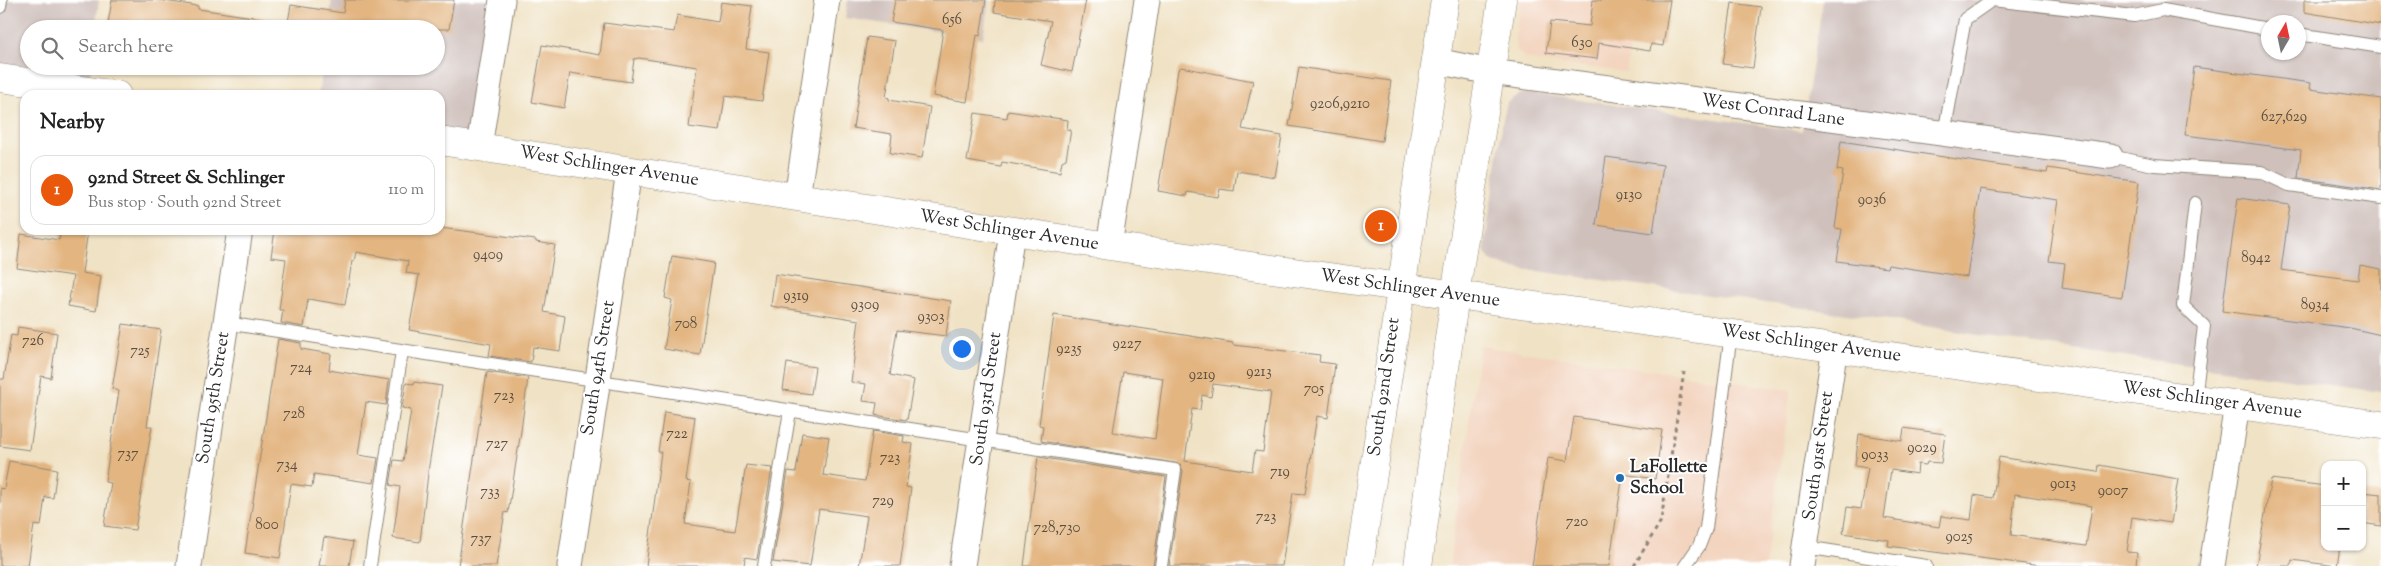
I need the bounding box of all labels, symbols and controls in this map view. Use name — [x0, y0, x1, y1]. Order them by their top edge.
house number: 656 — [942, 10, 962, 31]
north arrow — [2261, 15, 2306, 60]
search box — [20, 20, 445, 75]
house number: 630 — [1571, 33, 1593, 54]
icon: search — [38, 34, 66, 62]
text: Search here — [78, 34, 173, 61]
street label: West Conrad Lane — [1699, 88, 1847, 134]
house number: 9206,9210 — [1310, 94, 1370, 115]
house number: 627,629 — [2261, 107, 2307, 128]
text: Nearby — [40, 108, 105, 138]
street label: West Schlinger Avenue — [517, 140, 701, 194]
text: 92nd Street & Schlinger — [88, 165, 285, 192]
text: 1 — [54, 179, 60, 202]
text: 110 m — [388, 179, 424, 202]
house number: 9130 — [1616, 185, 1642, 206]
house number: 9036 — [1858, 190, 1886, 211]
text: Bus stop · South 92nd Street — [88, 192, 281, 215]
street label: West Schlinger Avenue — [917, 204, 1101, 258]
pin: 1 — [1365, 207, 1397, 245]
house number: 9409 — [473, 245, 503, 266]
house number: 8942 — [2241, 248, 2271, 269]
street label: West Schlinger Avenue — [1318, 264, 1502, 314]
house number: 9319 — [783, 286, 809, 307]
house number: 9309 — [851, 295, 879, 316]
house number: 8934 — [2301, 295, 2330, 316]
street label: South 94th Street — [576, 299, 622, 437]
house number: 9303 — [917, 307, 945, 328]
house number: 708 — [675, 314, 697, 335]
street label: South 92nd Street — [1362, 316, 1408, 458]
street label: West Schlinger Avenue — [1719, 319, 1903, 369]
street label: South 95th Street — [191, 330, 237, 466]
house number: 726 — [22, 331, 44, 352]
street label: South 93rd Street — [965, 331, 1009, 467]
house number: 9227 — [1113, 334, 1142, 355]
your location — [949, 336, 975, 362]
house number: 9235 — [1056, 339, 1082, 360]
house number: 725 — [130, 341, 150, 362]
house number: 724 — [290, 358, 312, 379]
house number: 9213 — [1246, 362, 1272, 383]
house number: 9219 — [1189, 365, 1215, 386]
street label: West Schlinger Avenue — [2120, 376, 2304, 426]
house number: 705 — [1304, 379, 1324, 400]
house number: 723 — [494, 386, 514, 407]
street label: South 91st Street — [1797, 390, 1841, 522]
house number: 728 — [283, 404, 305, 425]
house number: 722 — [666, 424, 688, 445]
house number: 727 — [486, 434, 508, 455]
house number: 9029 — [1907, 438, 1937, 459]
house number: 737 — [117, 444, 139, 465]
house number: 9033 — [1861, 445, 1889, 466]
house number: 723 — [880, 448, 900, 469]
house number: 734 — [276, 455, 298, 476]
place label: LaFollette School — [1630, 455, 1708, 502]
map controls — [2321, 461, 2366, 551]
button: + — [2321, 461, 2366, 506]
house number: 719 — [1270, 462, 1290, 483]
marker: LaFollette School — [1614, 472, 1626, 484]
house number: 9013 — [2050, 474, 2076, 495]
house number: 9007 — [2098, 481, 2129, 502]
house number: 733 — [480, 482, 500, 503]
house number: 729 — [872, 491, 894, 512]
button: − — [2321, 506, 2366, 551]
house number: 723 — [1256, 507, 1276, 528]
house number: 720 — [1566, 512, 1588, 533]
house number: 800 — [255, 515, 279, 536]
house number: 728,730 — [1034, 518, 1080, 539]
house number: 9025 — [1945, 527, 1973, 548]
house number: 737 — [470, 529, 492, 550]

